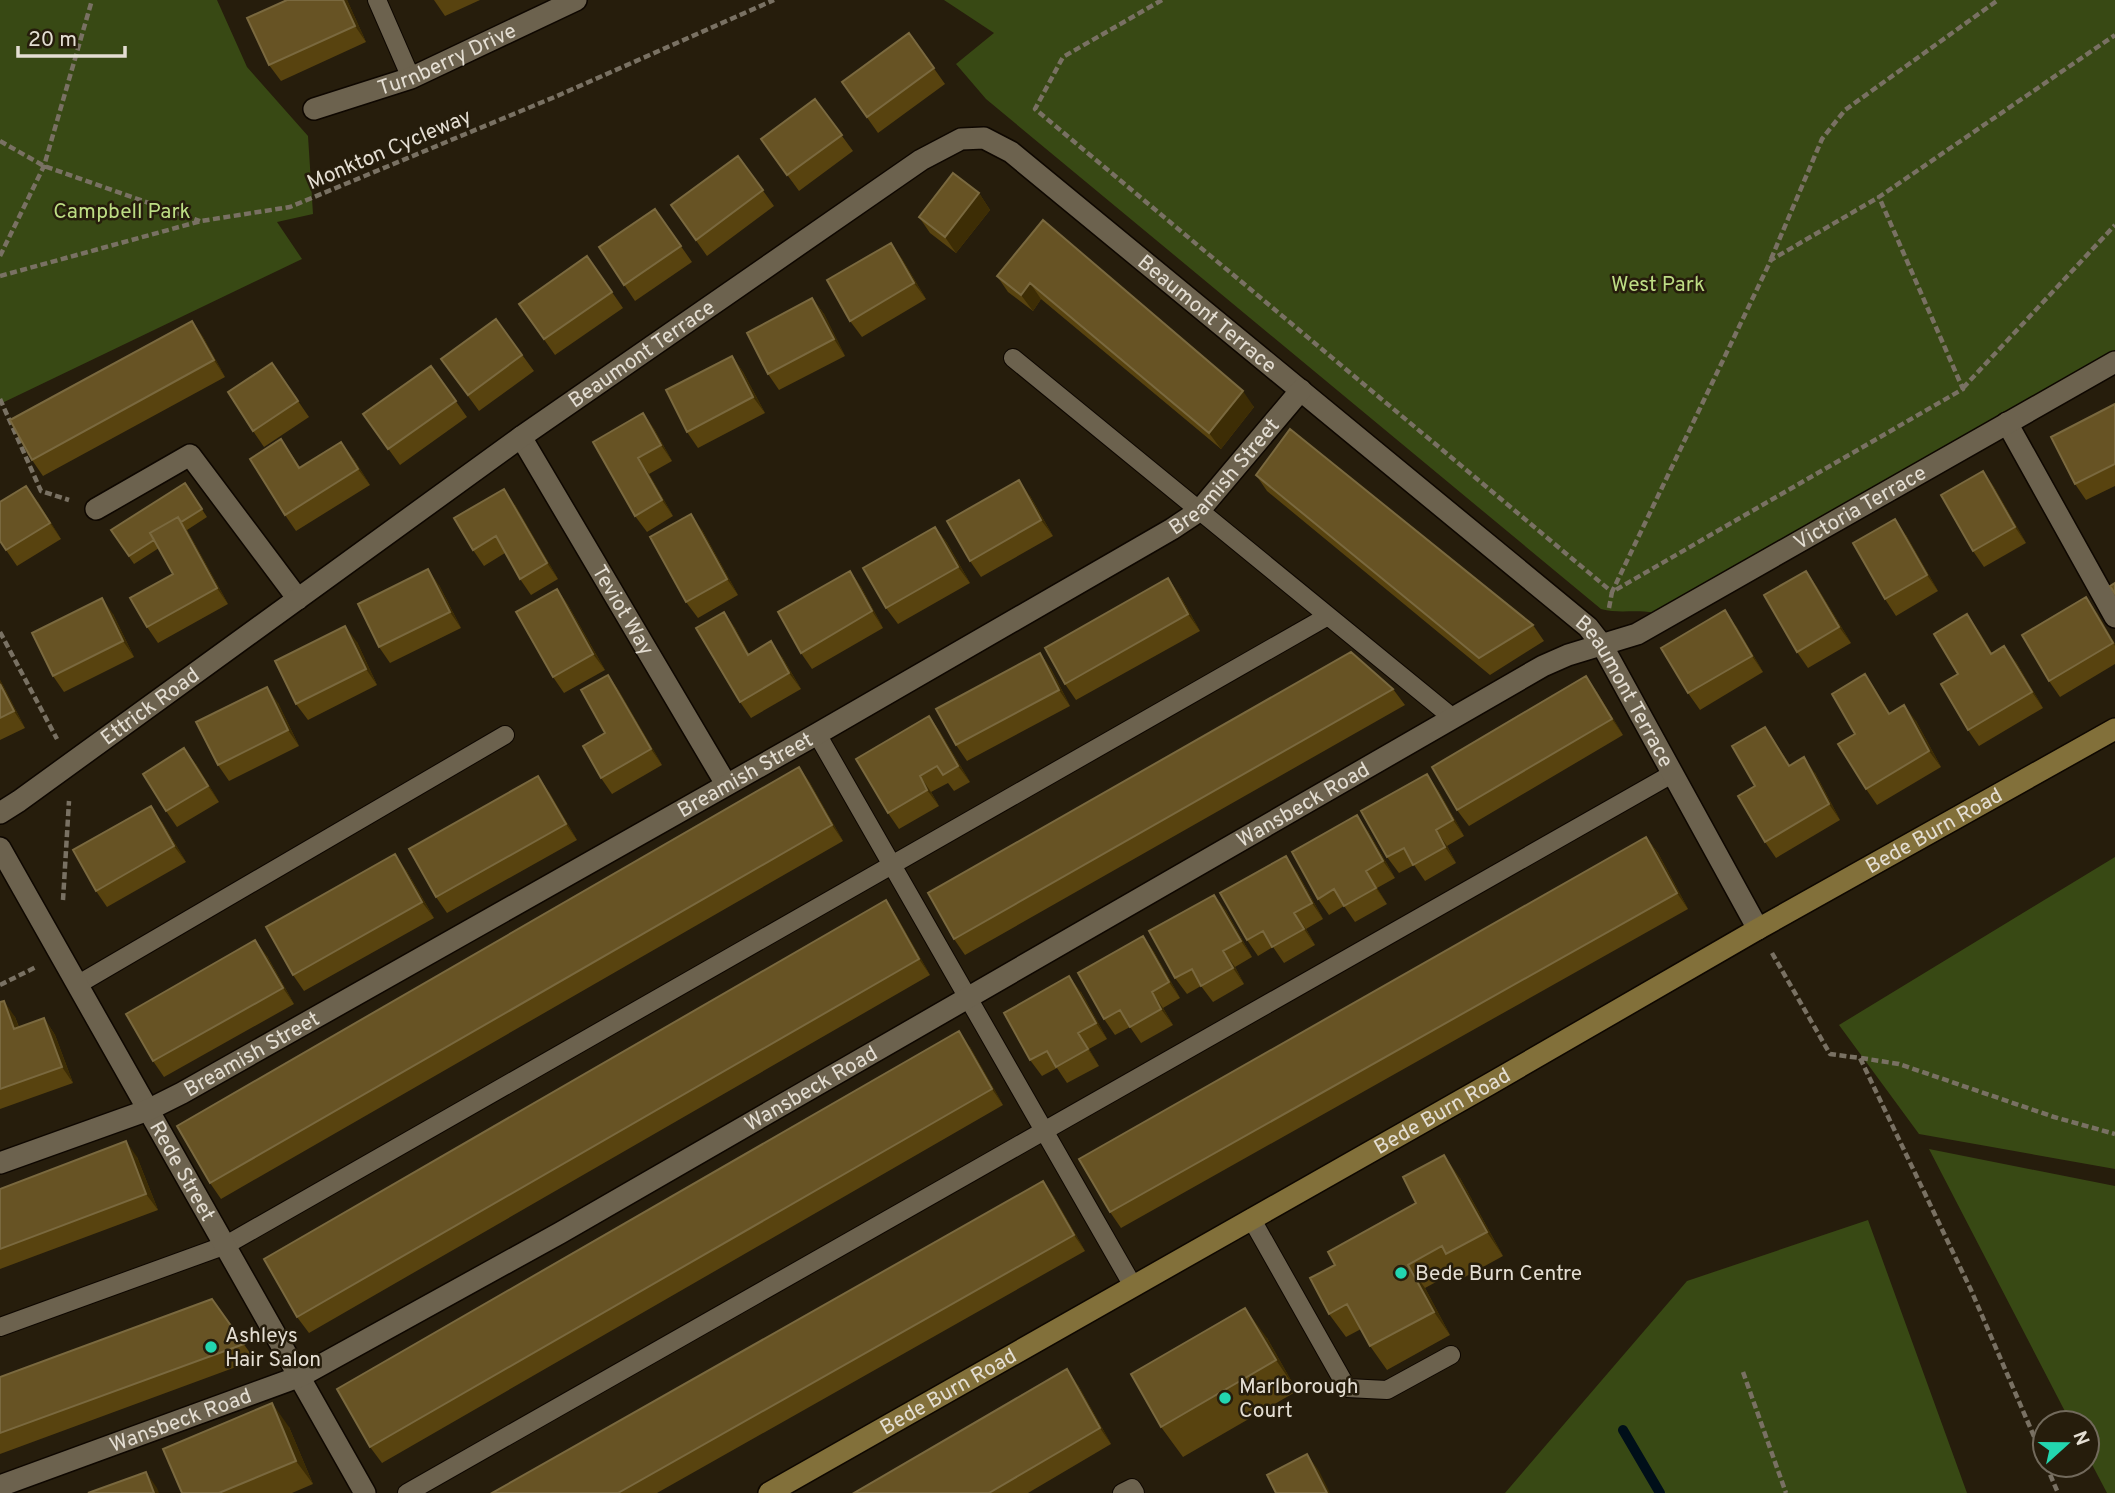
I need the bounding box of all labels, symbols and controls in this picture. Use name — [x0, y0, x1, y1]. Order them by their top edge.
scale bar — [18, 14, 124, 58]
street label: Turnberry Drive — [375, 18, 521, 103]
text: 20 m — [28, 27, 77, 54]
street label: Monkton Cycleway — [303, 104, 476, 197]
park label: Campbell Park — [53, 199, 191, 226]
street label: Beaumont Terrace — [1131, 250, 1282, 380]
park label: West Park — [1611, 272, 1705, 299]
street label: Beaumont Terrace — [564, 295, 721, 415]
street label: Breamish Street — [1164, 413, 1286, 542]
street label: Victoria Terrace — [1789, 460, 1932, 557]
street label: Teviot Way — [585, 561, 659, 661]
street label: Beaumont Terrace — [1569, 610, 1679, 773]
street label: Ettrick Road — [96, 662, 205, 752]
street label: Breamish Street — [673, 727, 818, 825]
street label: Wansbeck Road — [1232, 757, 1375, 855]
street label: Bede Burn Road — [1861, 783, 2008, 881]
street label: Breamish Street — [180, 1006, 325, 1104]
street label: Wansbeck Road — [740, 1041, 883, 1139]
street label: Bede Burn Road — [1370, 1063, 1516, 1162]
street label: Rede Street — [142, 1117, 221, 1227]
place label: Bede Burn Centre — [1415, 1261, 1582, 1288]
marker: Bede Burn Centre — [1393, 1265, 1409, 1281]
place label: Ashleys Hair Salon — [225, 1323, 321, 1374]
marker: Ashleys Hair Salon — [203, 1339, 219, 1355]
street label: Bede Burn Road — [876, 1343, 1022, 1442]
place label: Marlborough Court — [1239, 1374, 1359, 1425]
street label: Wansbeck Road — [106, 1383, 256, 1460]
marker: Marlborough Court — [1217, 1390, 1233, 1406]
north arrow — [2031, 1409, 2101, 1479]
text: N — [2066, 1428, 2094, 1449]

